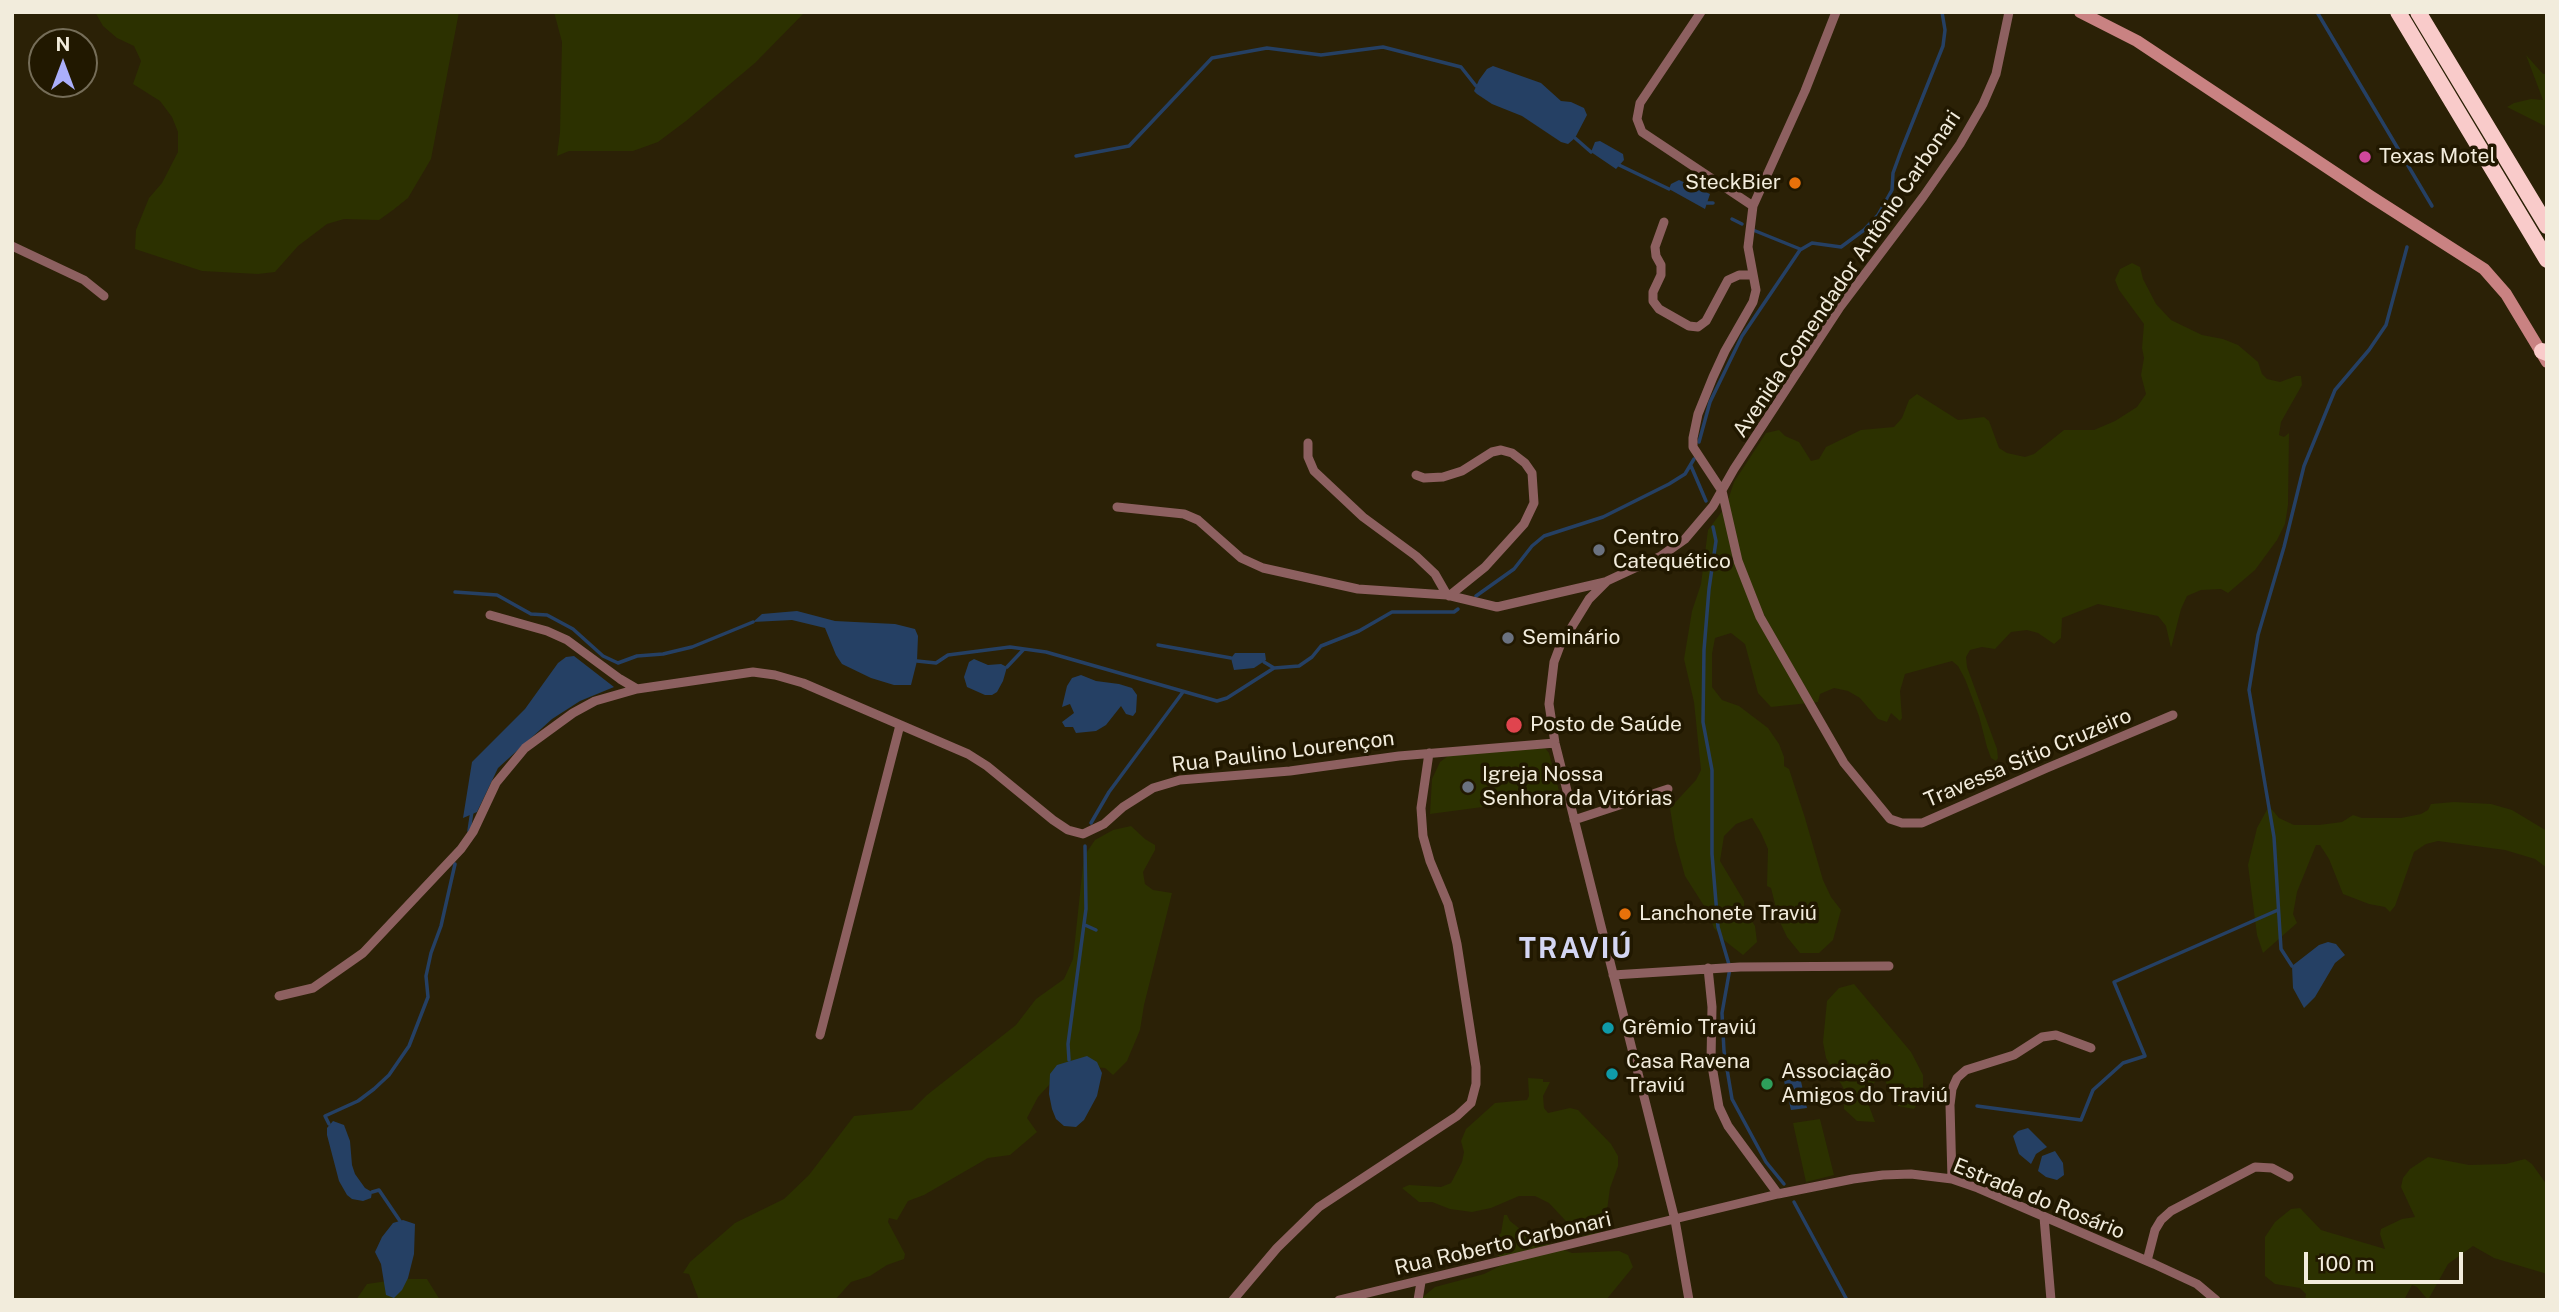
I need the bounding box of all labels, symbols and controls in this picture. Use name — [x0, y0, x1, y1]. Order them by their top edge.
north arrow — [28, 28, 98, 98]
text: N — [56, 33, 70, 55]
street label: Avenida Comendador Antônio Carbonari — [1728, 106, 1966, 442]
place label: Texas Motel — [2379, 144, 2496, 170]
marker: Texas Motel — [2357, 149, 2373, 165]
place label: SteckBier — [1685, 170, 1781, 196]
marker: SteckBier — [1787, 175, 1803, 191]
place label: Centro Catequético — [1613, 525, 1731, 575]
marker: Centro Catequético — [1591, 542, 1607, 558]
place label: Seminário — [1522, 625, 1620, 651]
marker: Seminário — [1500, 630, 1516, 646]
street label: Travessa Sítio Cruzeiro — [1921, 703, 2135, 813]
place label: Posto de Saúde — [1530, 712, 1682, 738]
marker: Posto de Saúde — [1504, 715, 1524, 735]
street label: Rua Paulino Lourençon — [1170, 726, 1396, 778]
place label: Igreja Nossa Senhora da Vitórias — [1482, 762, 1672, 812]
marker: Igreja Nossa Senhora da Vitórias — [1460, 779, 1476, 795]
place label: Lanchonete Traviú — [1639, 901, 1817, 927]
marker: Lanchonete Traviú — [1617, 906, 1633, 922]
district label: TRAVIÚ — [1520, 932, 1632, 966]
place label: Grêmio Traviú — [1622, 1015, 1757, 1041]
marker: Grêmio Traviú — [1600, 1020, 1616, 1036]
place label: Casa Ravena Traviú — [1626, 1049, 1750, 1099]
place label: Associação Amigos do Traviú — [1781, 1059, 1948, 1109]
marker: Casa Ravena Traviú — [1604, 1066, 1620, 1082]
marker: Associação Amigos do Traviú — [1759, 1076, 1775, 1092]
street label: Estrada do Rosário — [1950, 1153, 2128, 1245]
street label: Rua Roberto Carbonari — [1392, 1207, 1614, 1281]
scale bar — [2307, 1238, 2466, 1282]
text: 100 m — [2317, 1251, 2374, 1276]

